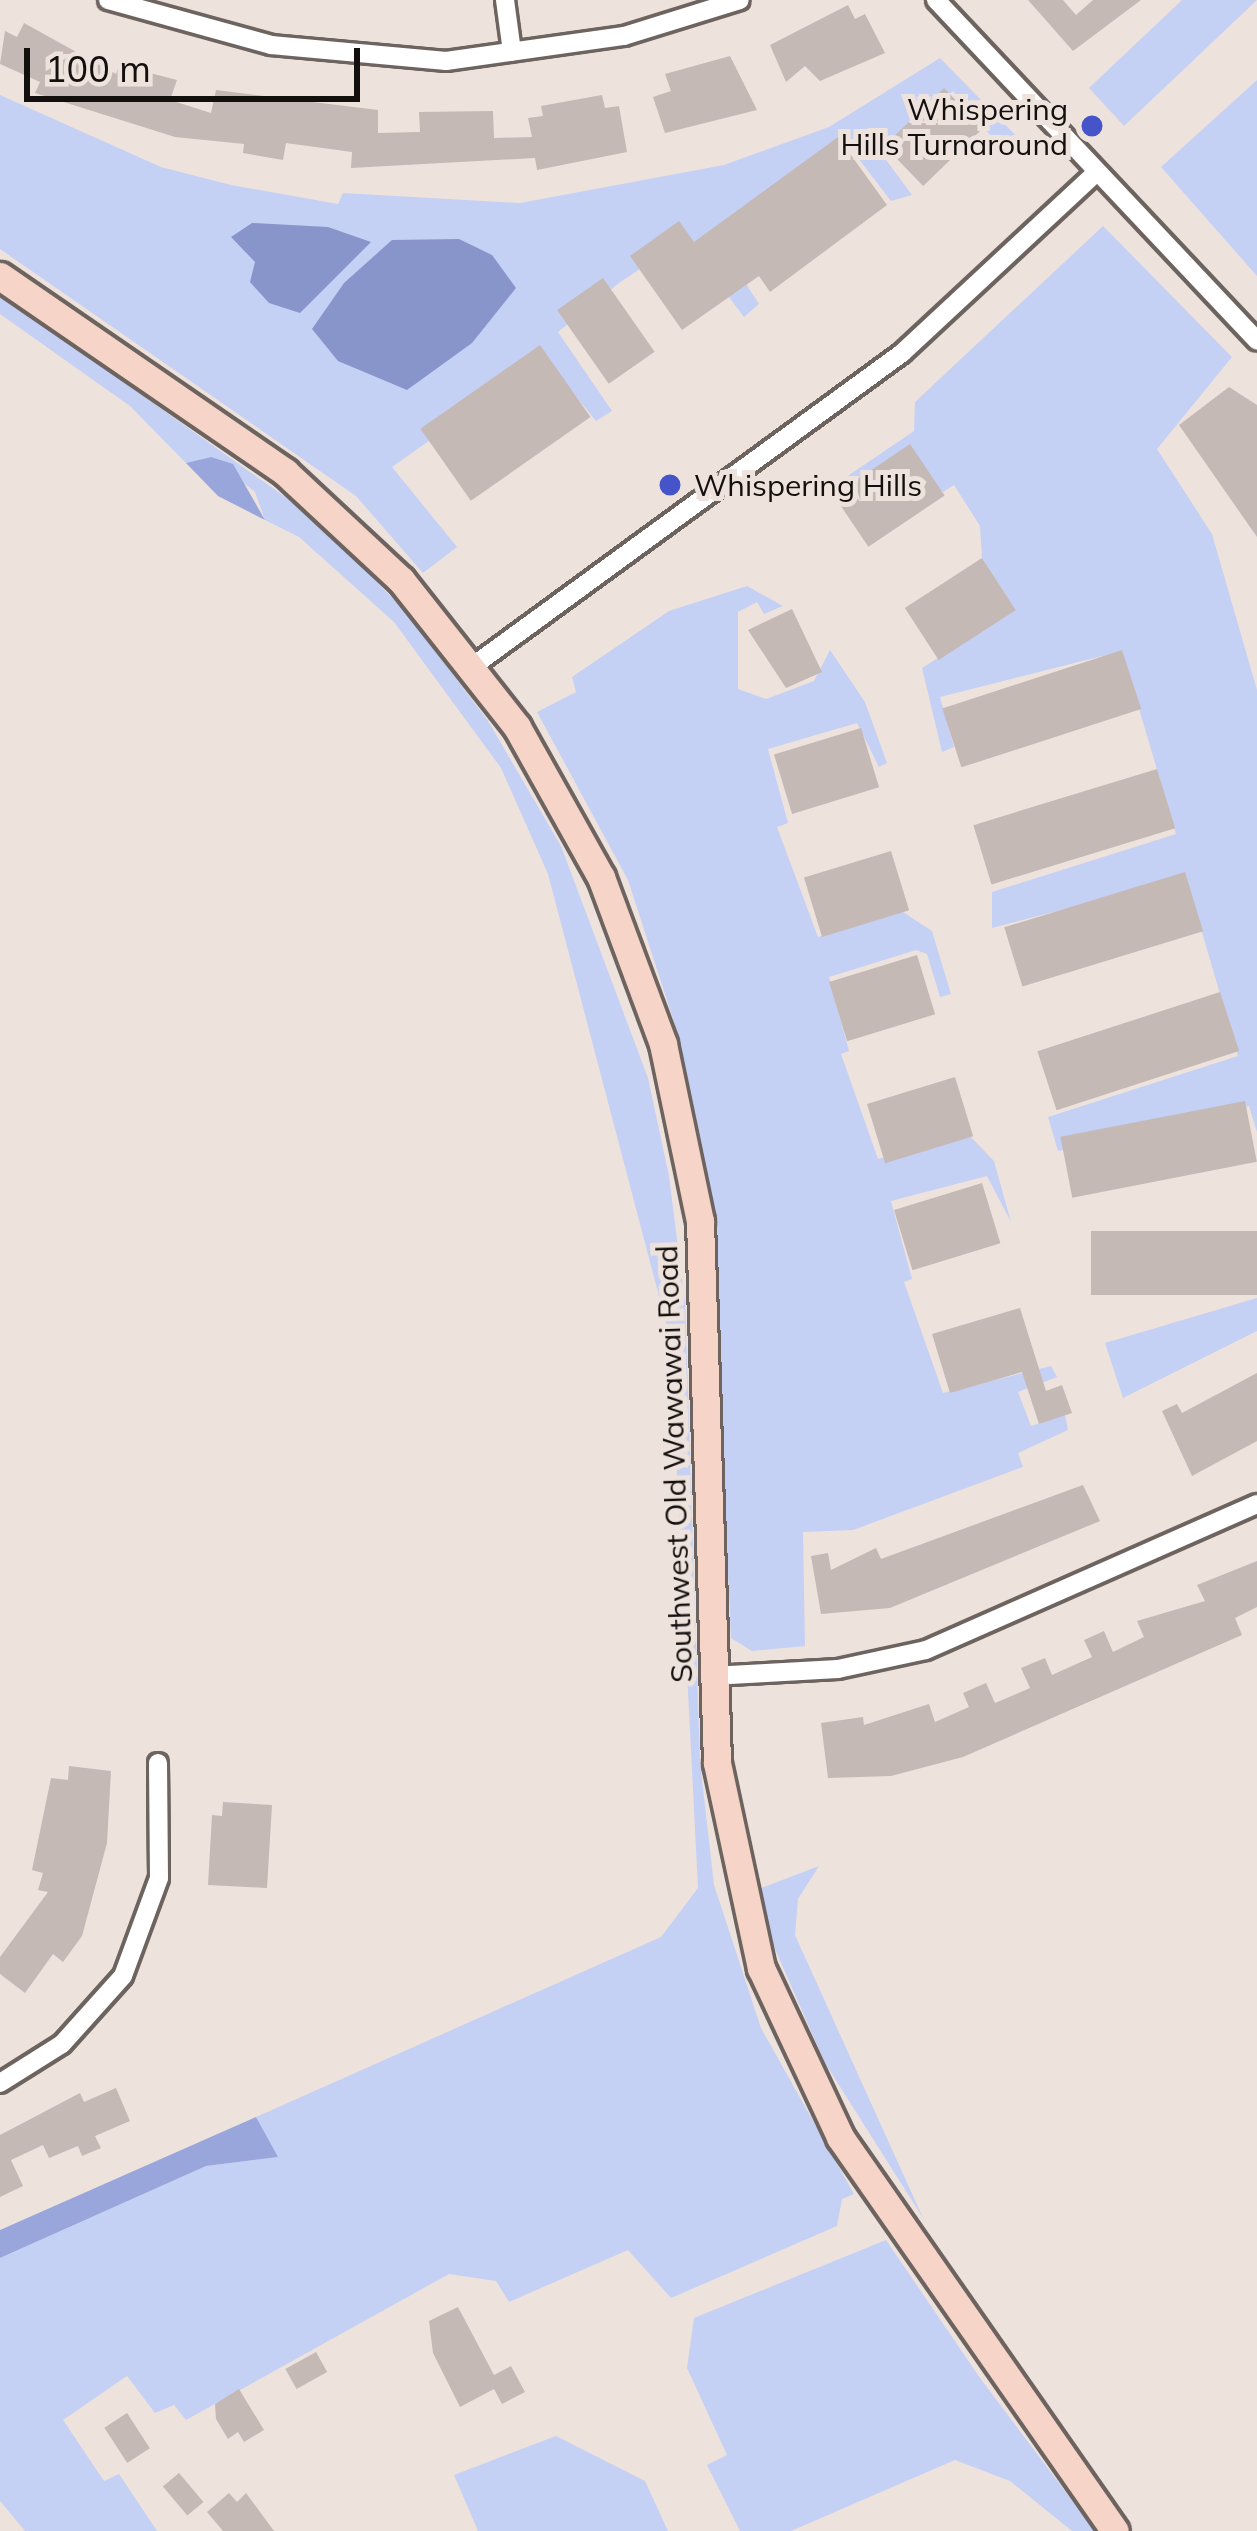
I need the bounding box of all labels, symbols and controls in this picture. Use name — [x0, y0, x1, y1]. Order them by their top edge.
scale bar — [30, 24, 366, 98]
text: 100 m — [45, 46, 151, 91]
place label: Whispering Hills Turnaround — [840, 91, 1068, 162]
marker: Whispering Hills Turnaround — [1079, 113, 1105, 139]
place label: Whispering Hills — [694, 467, 922, 503]
marker: Whispering Hills — [657, 472, 683, 498]
street label: Southwest Old Wawawai Road — [648, 1245, 700, 1683]

